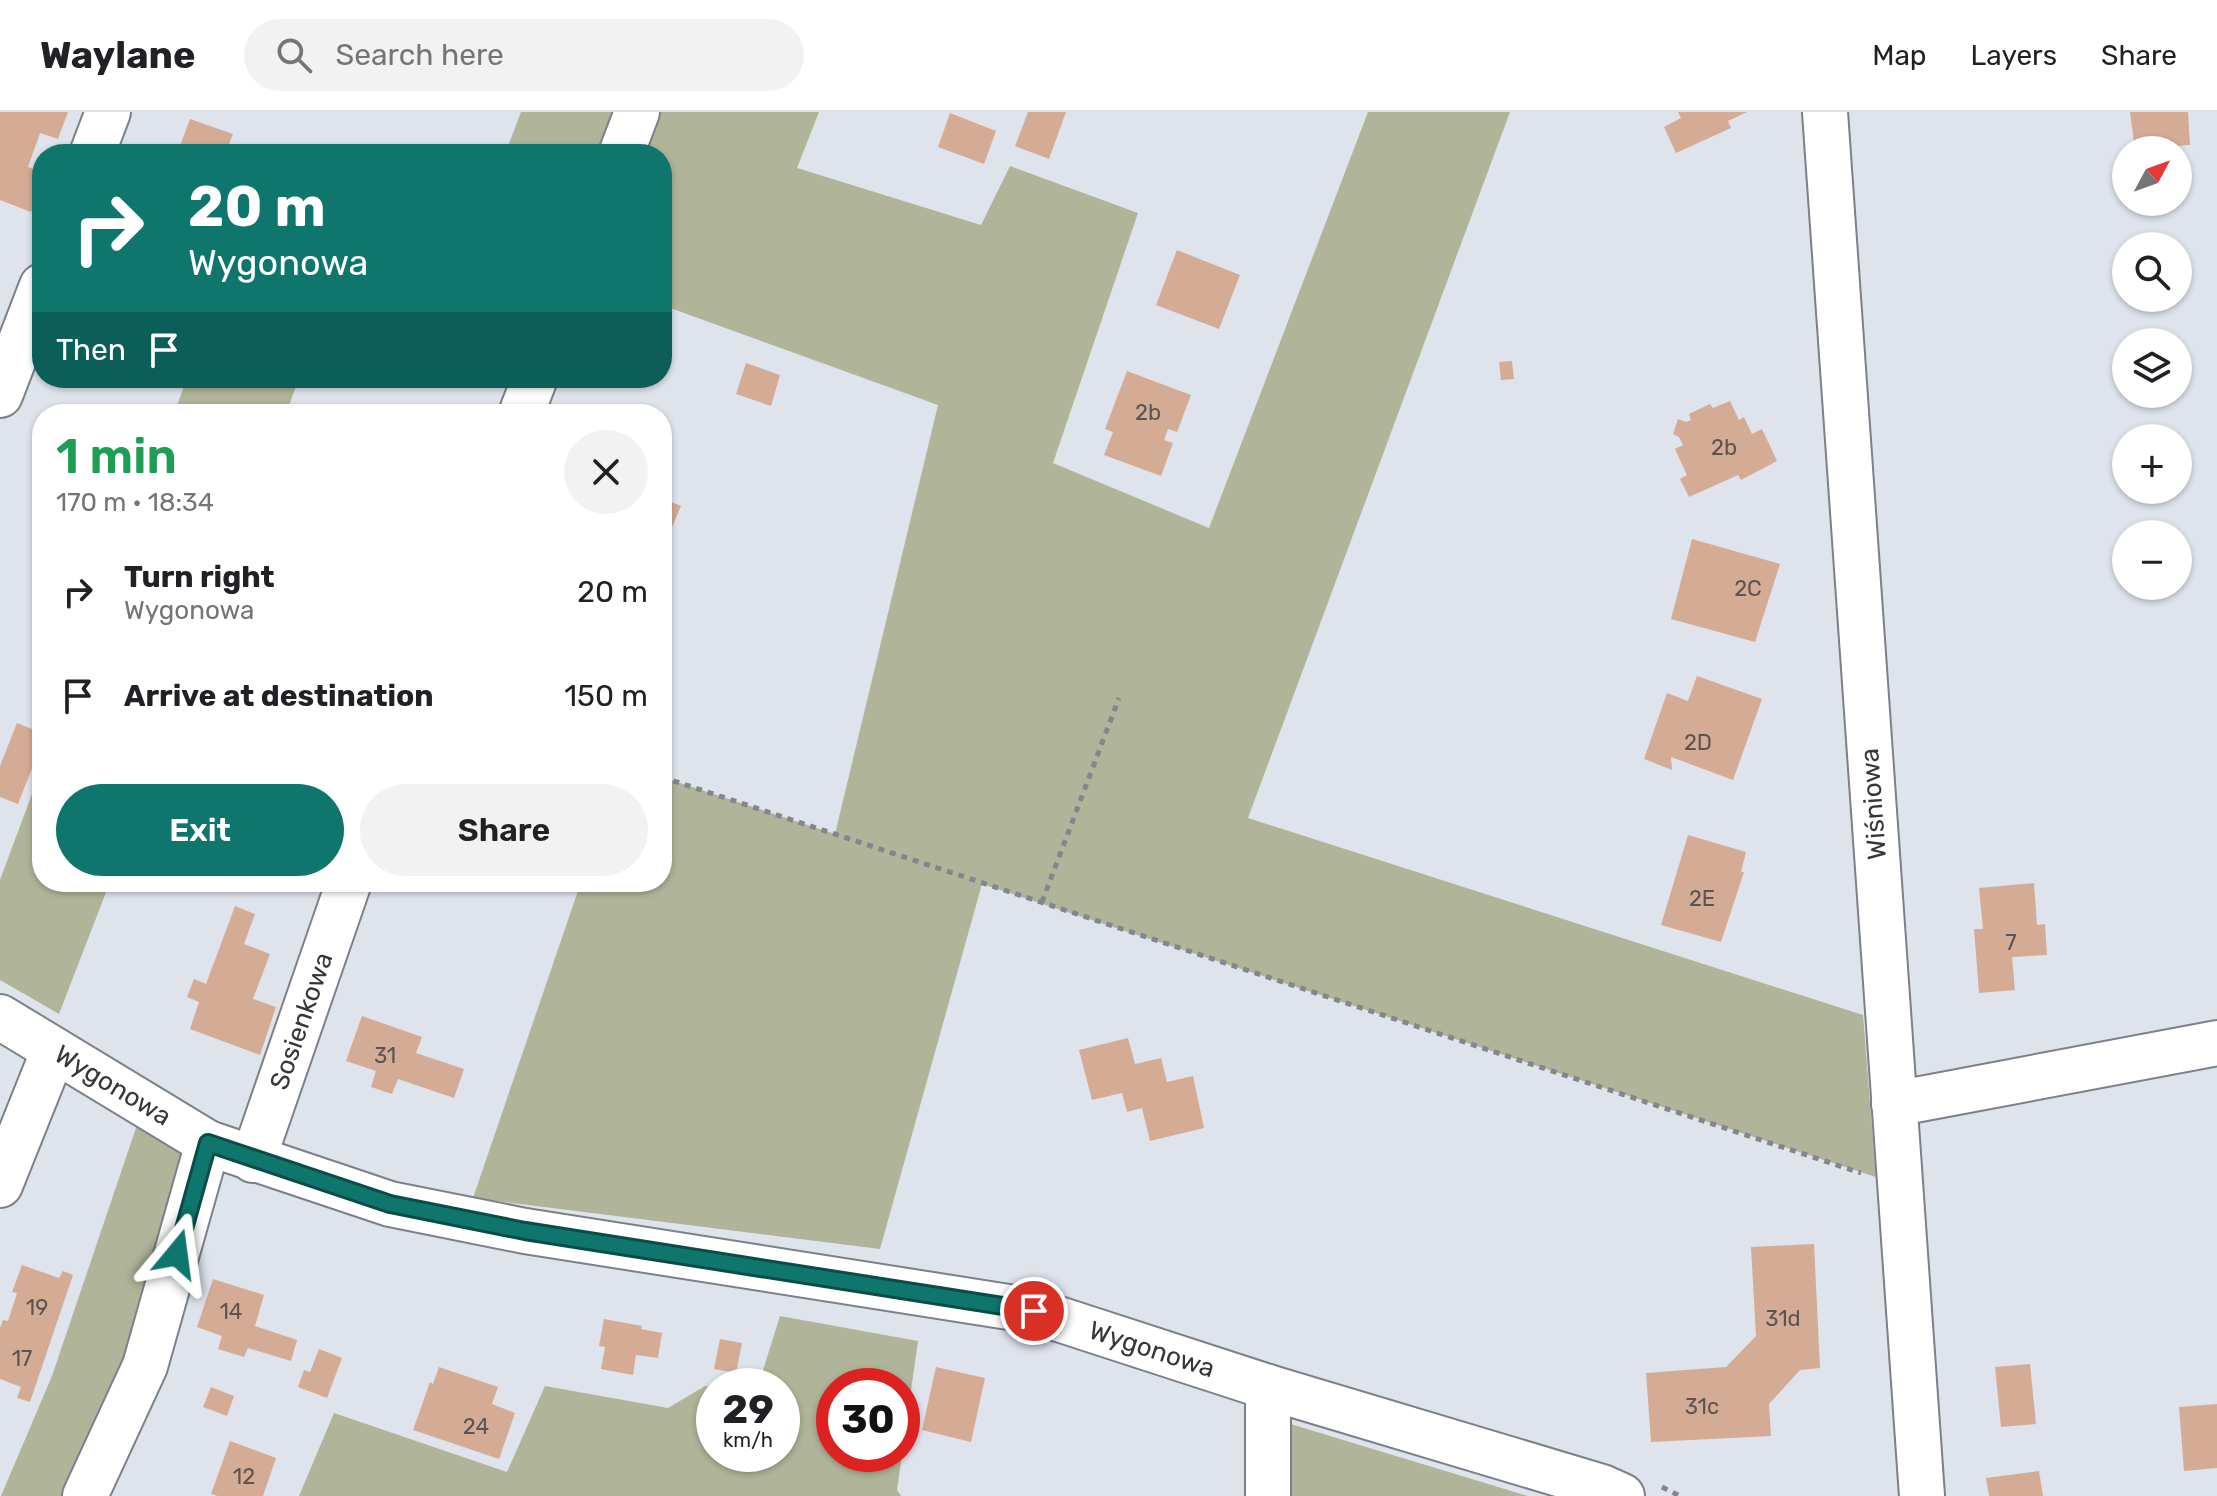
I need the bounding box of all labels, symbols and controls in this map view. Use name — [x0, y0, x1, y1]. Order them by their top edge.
search box — [244, 19, 804, 91]
text: Waylane — [40, 32, 196, 78]
icon: search — [272, 33, 316, 77]
text: Search here — [336, 37, 504, 73]
text: Map — [1872, 39, 1927, 72]
text: Layers — [1971, 39, 2057, 72]
text: Share — [2101, 39, 2177, 72]
north arrow — [2112, 136, 2192, 216]
map controls — [2112, 136, 2192, 600]
text: 20 m — [188, 174, 326, 240]
icon: right — [56, 176, 160, 280]
button: search — [2112, 232, 2192, 312]
text: Wygonowa — [188, 241, 368, 284]
icon: arrive — [142, 328, 186, 372]
button: layers — [2112, 328, 2192, 408]
text: Then — [56, 332, 126, 368]
house number: 2b — [1135, 399, 1161, 426]
button: + — [2112, 424, 2192, 504]
text: 1 min — [56, 428, 177, 485]
button: close — [564, 430, 648, 514]
house number: 2b — [1711, 434, 1737, 461]
text: 170 m · 18:34 — [56, 487, 214, 518]
button: − — [2112, 520, 2192, 600]
text: Turn right — [124, 559, 275, 595]
icon: right — [56, 570, 100, 614]
text: 20 m — [577, 574, 648, 610]
house number: 2C — [1734, 575, 1762, 602]
text: Wygonowa — [124, 595, 254, 626]
icon: arrive — [56, 674, 100, 718]
text: Arrive at destination — [124, 678, 434, 714]
text: 150 m — [564, 678, 648, 714]
house number: 2D — [1684, 729, 1712, 756]
street label: Wiśniowa — [1854, 747, 1893, 861]
button: Exit — [56, 784, 344, 876]
button: Share — [360, 784, 648, 876]
house number: 2E — [1689, 885, 1715, 912]
house number: 7 — [2005, 929, 2017, 956]
street label: Sosienkowa — [264, 948, 339, 1094]
street label: Wygonowa — [49, 1039, 177, 1132]
house number: 31 — [374, 1042, 396, 1069]
position arrow — [135, 1212, 219, 1296]
pin — [1000, 1277, 1068, 1345]
icon: arrive — [1012, 1289, 1056, 1333]
house number: 19 — [26, 1294, 48, 1321]
house number: 14 — [219, 1298, 243, 1325]
house number: 31d — [1765, 1305, 1801, 1332]
street label: Wygonowa — [1085, 1315, 1219, 1384]
house number: 17 — [12, 1345, 32, 1372]
speed limit sign: 30 — [816, 1368, 920, 1472]
text: 29 — [722, 1386, 774, 1433]
house number: 31c — [1685, 1393, 1719, 1420]
house number: 24 — [463, 1413, 489, 1440]
text: km/h — [723, 1428, 773, 1452]
house number: 12 — [233, 1463, 255, 1490]

